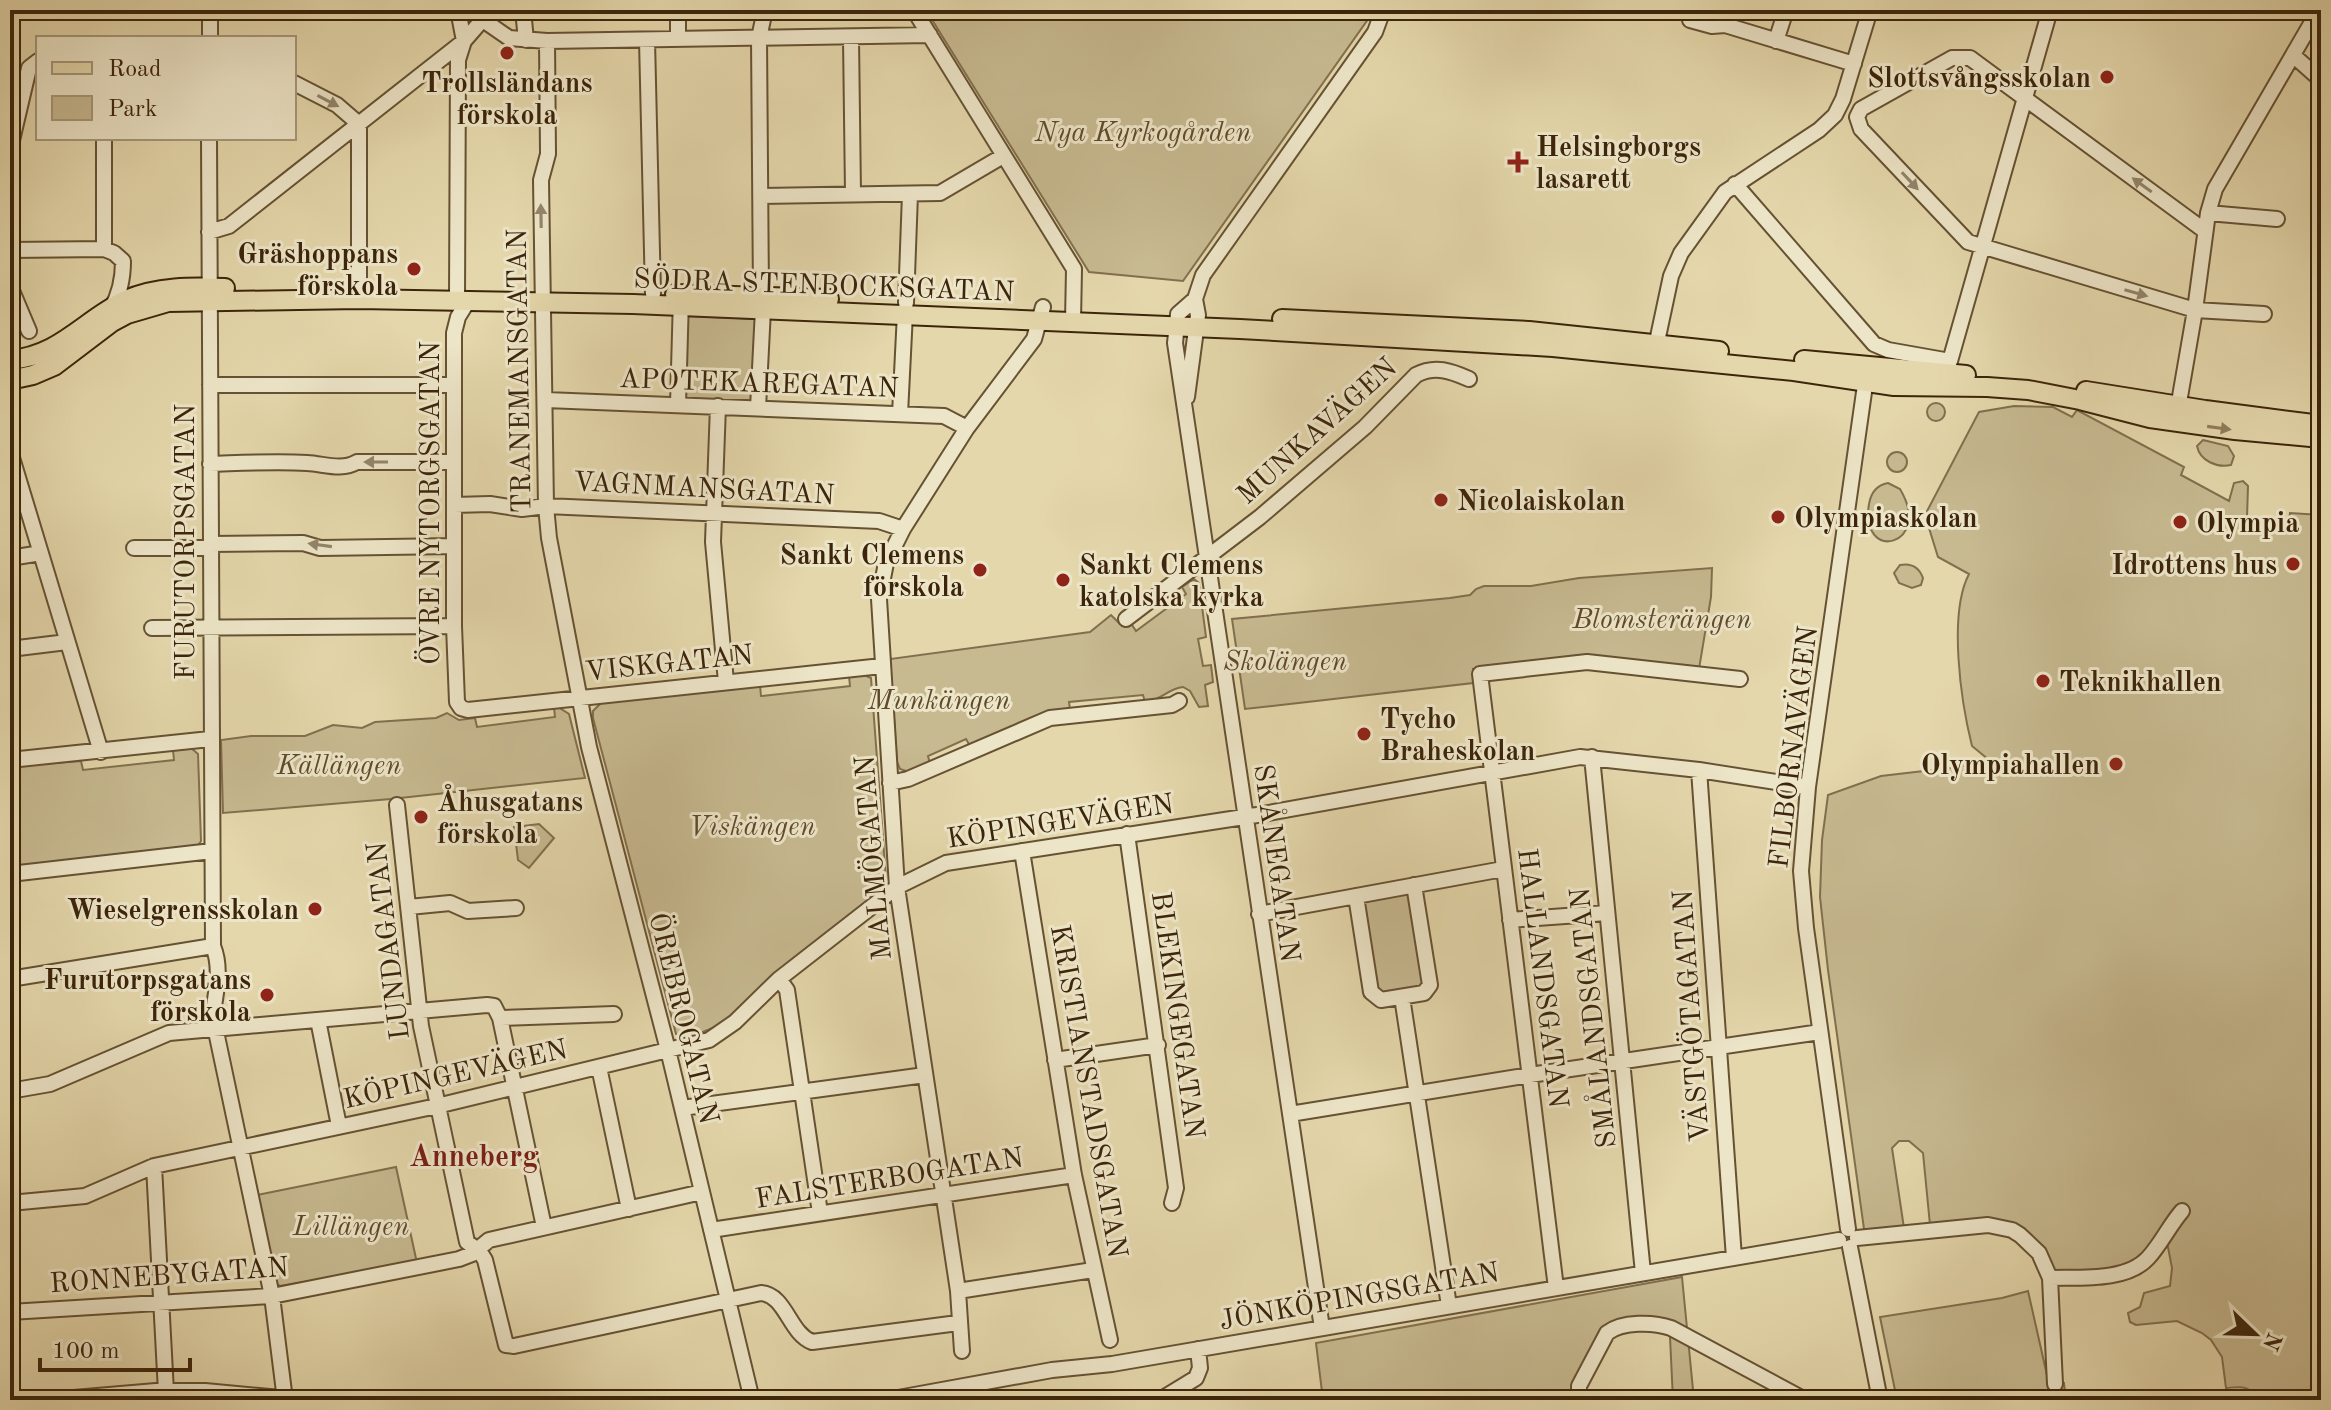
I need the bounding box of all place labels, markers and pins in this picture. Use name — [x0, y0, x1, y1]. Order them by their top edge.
marker: Trollsländans förskola — [498, 44, 516, 62]
place label: Slottsvångsskolan — [1867, 66, 2091, 94]
marker: Slottsvångsskolan — [2098, 68, 2116, 86]
place label: Trollsländans förskola — [422, 71, 592, 131]
place label: Helsingborgs lasarett — [1536, 135, 1701, 195]
marker: Helsingborgs lasarett — [1507, 151, 1529, 173]
place label: Gräshoppans förskola — [237, 242, 398, 302]
marker: Gräshoppans förskola — [405, 260, 423, 278]
place label: Nicolaiskolan — [1457, 489, 1625, 517]
marker: Nicolaiskolan — [1432, 491, 1450, 509]
place label: Olympiaskolan — [1794, 506, 1978, 534]
marker: Olympiaskolan — [1769, 508, 1787, 526]
place label: Olympia — [2196, 511, 2299, 539]
marker: Olympia — [2171, 513, 2189, 531]
place label: Sankt Clemens förskola — [780, 543, 964, 603]
place label: Sankt Clemens katolska kyrka — [1079, 553, 1264, 613]
place label: Idrottens hus — [2111, 553, 2277, 581]
marker: Idrottens hus — [2284, 555, 2302, 573]
marker: Sankt Clemens förskola — [971, 561, 989, 579]
marker: Sankt Clemens katolska kyrka — [1054, 571, 1072, 589]
place label: Teknikhallen — [2059, 670, 2222, 698]
marker: Teknikhallen — [2034, 672, 2052, 690]
place label: Tycho Braheskolan — [1380, 707, 1535, 767]
marker: Tycho Braheskolan — [1355, 725, 1373, 743]
place label: Olympiahallen — [1921, 753, 2100, 781]
marker: Olympiahallen — [2107, 755, 2125, 773]
place label: Åhusgatans förskola — [437, 783, 583, 850]
marker: Åhusgatans förskola — [412, 808, 430, 826]
place label: Wieselgrensskolan — [67, 898, 299, 926]
marker: Wieselgrensskolan — [306, 900, 324, 918]
place label: Furutorpsgatans förskola — [44, 968, 251, 1028]
marker: Furutorpsgatans förskola — [258, 986, 276, 1004]

